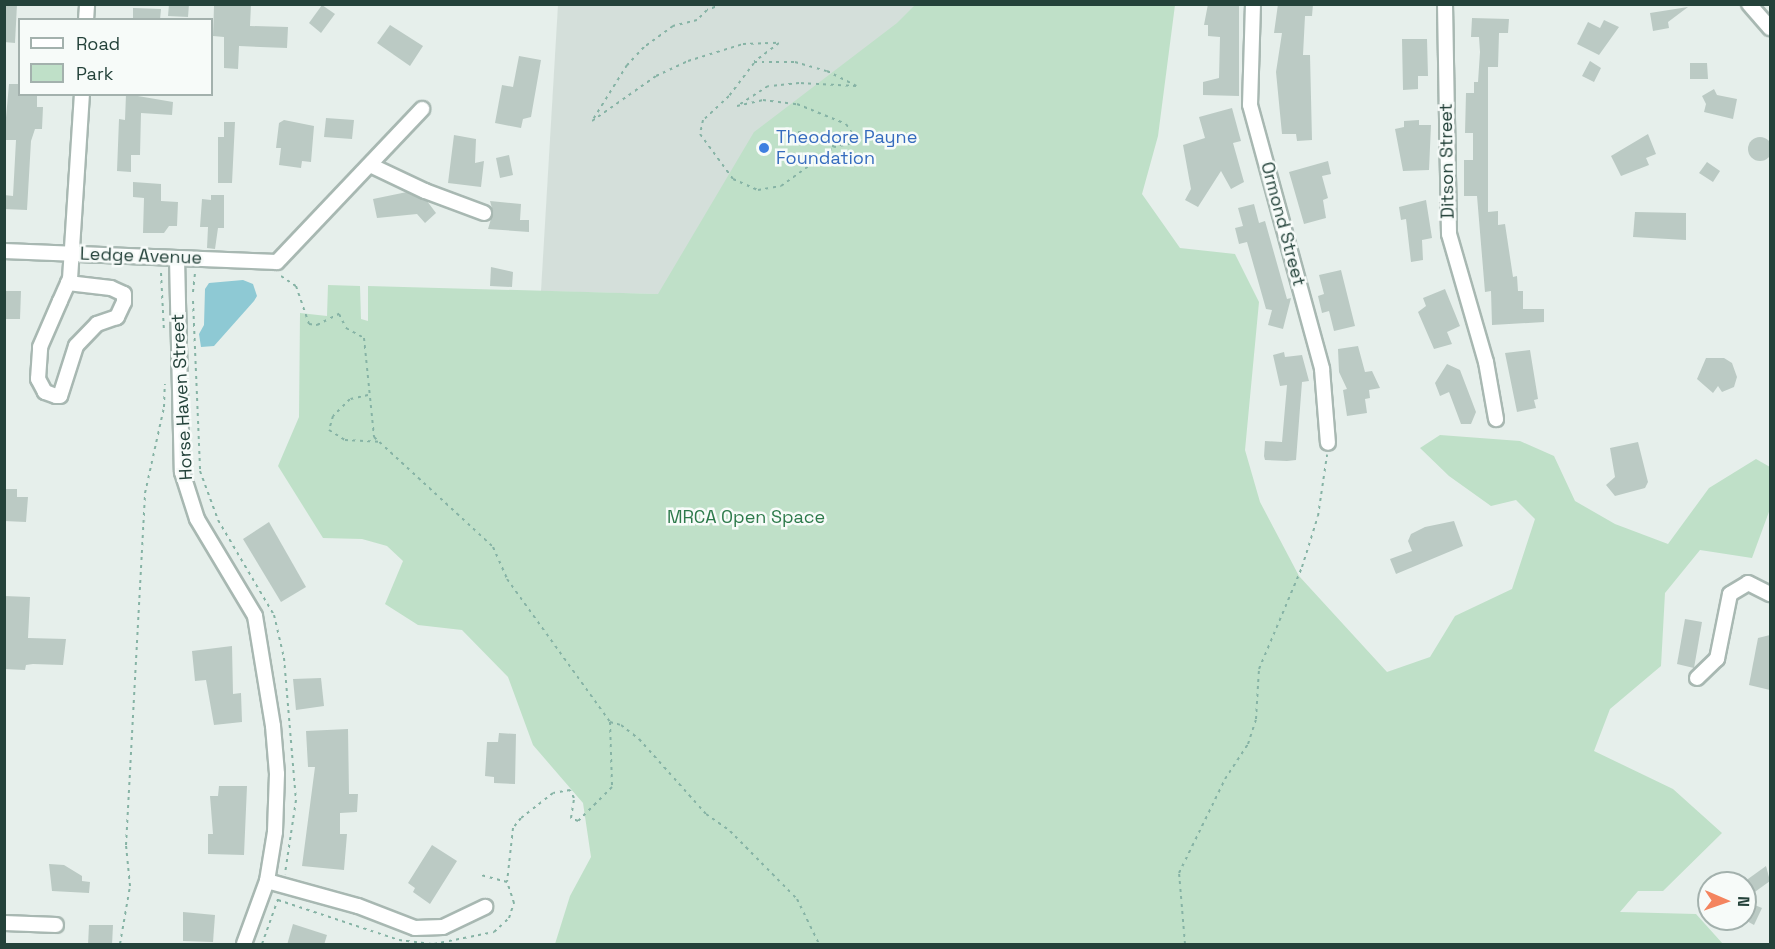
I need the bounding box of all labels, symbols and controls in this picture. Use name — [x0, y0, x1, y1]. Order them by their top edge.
legend — [18, 18, 213, 96]
text: Road — [76, 32, 120, 55]
text: Park — [76, 62, 113, 85]
street label: Ditson Street — [1435, 103, 1459, 219]
place label: Theodore Payne Foundation — [776, 127, 917, 170]
marker: Theodore Payne Foundation — [757, 141, 771, 155]
street label: Ormond Street — [1256, 160, 1310, 288]
street label: Ledge Avenue — [79, 243, 203, 269]
street label: Horse Haven Street — [167, 313, 197, 481]
park label: MRCA Open Space — [667, 506, 825, 528]
north arrow — [1697, 871, 1757, 931]
text: N — [1733, 896, 1754, 907]

